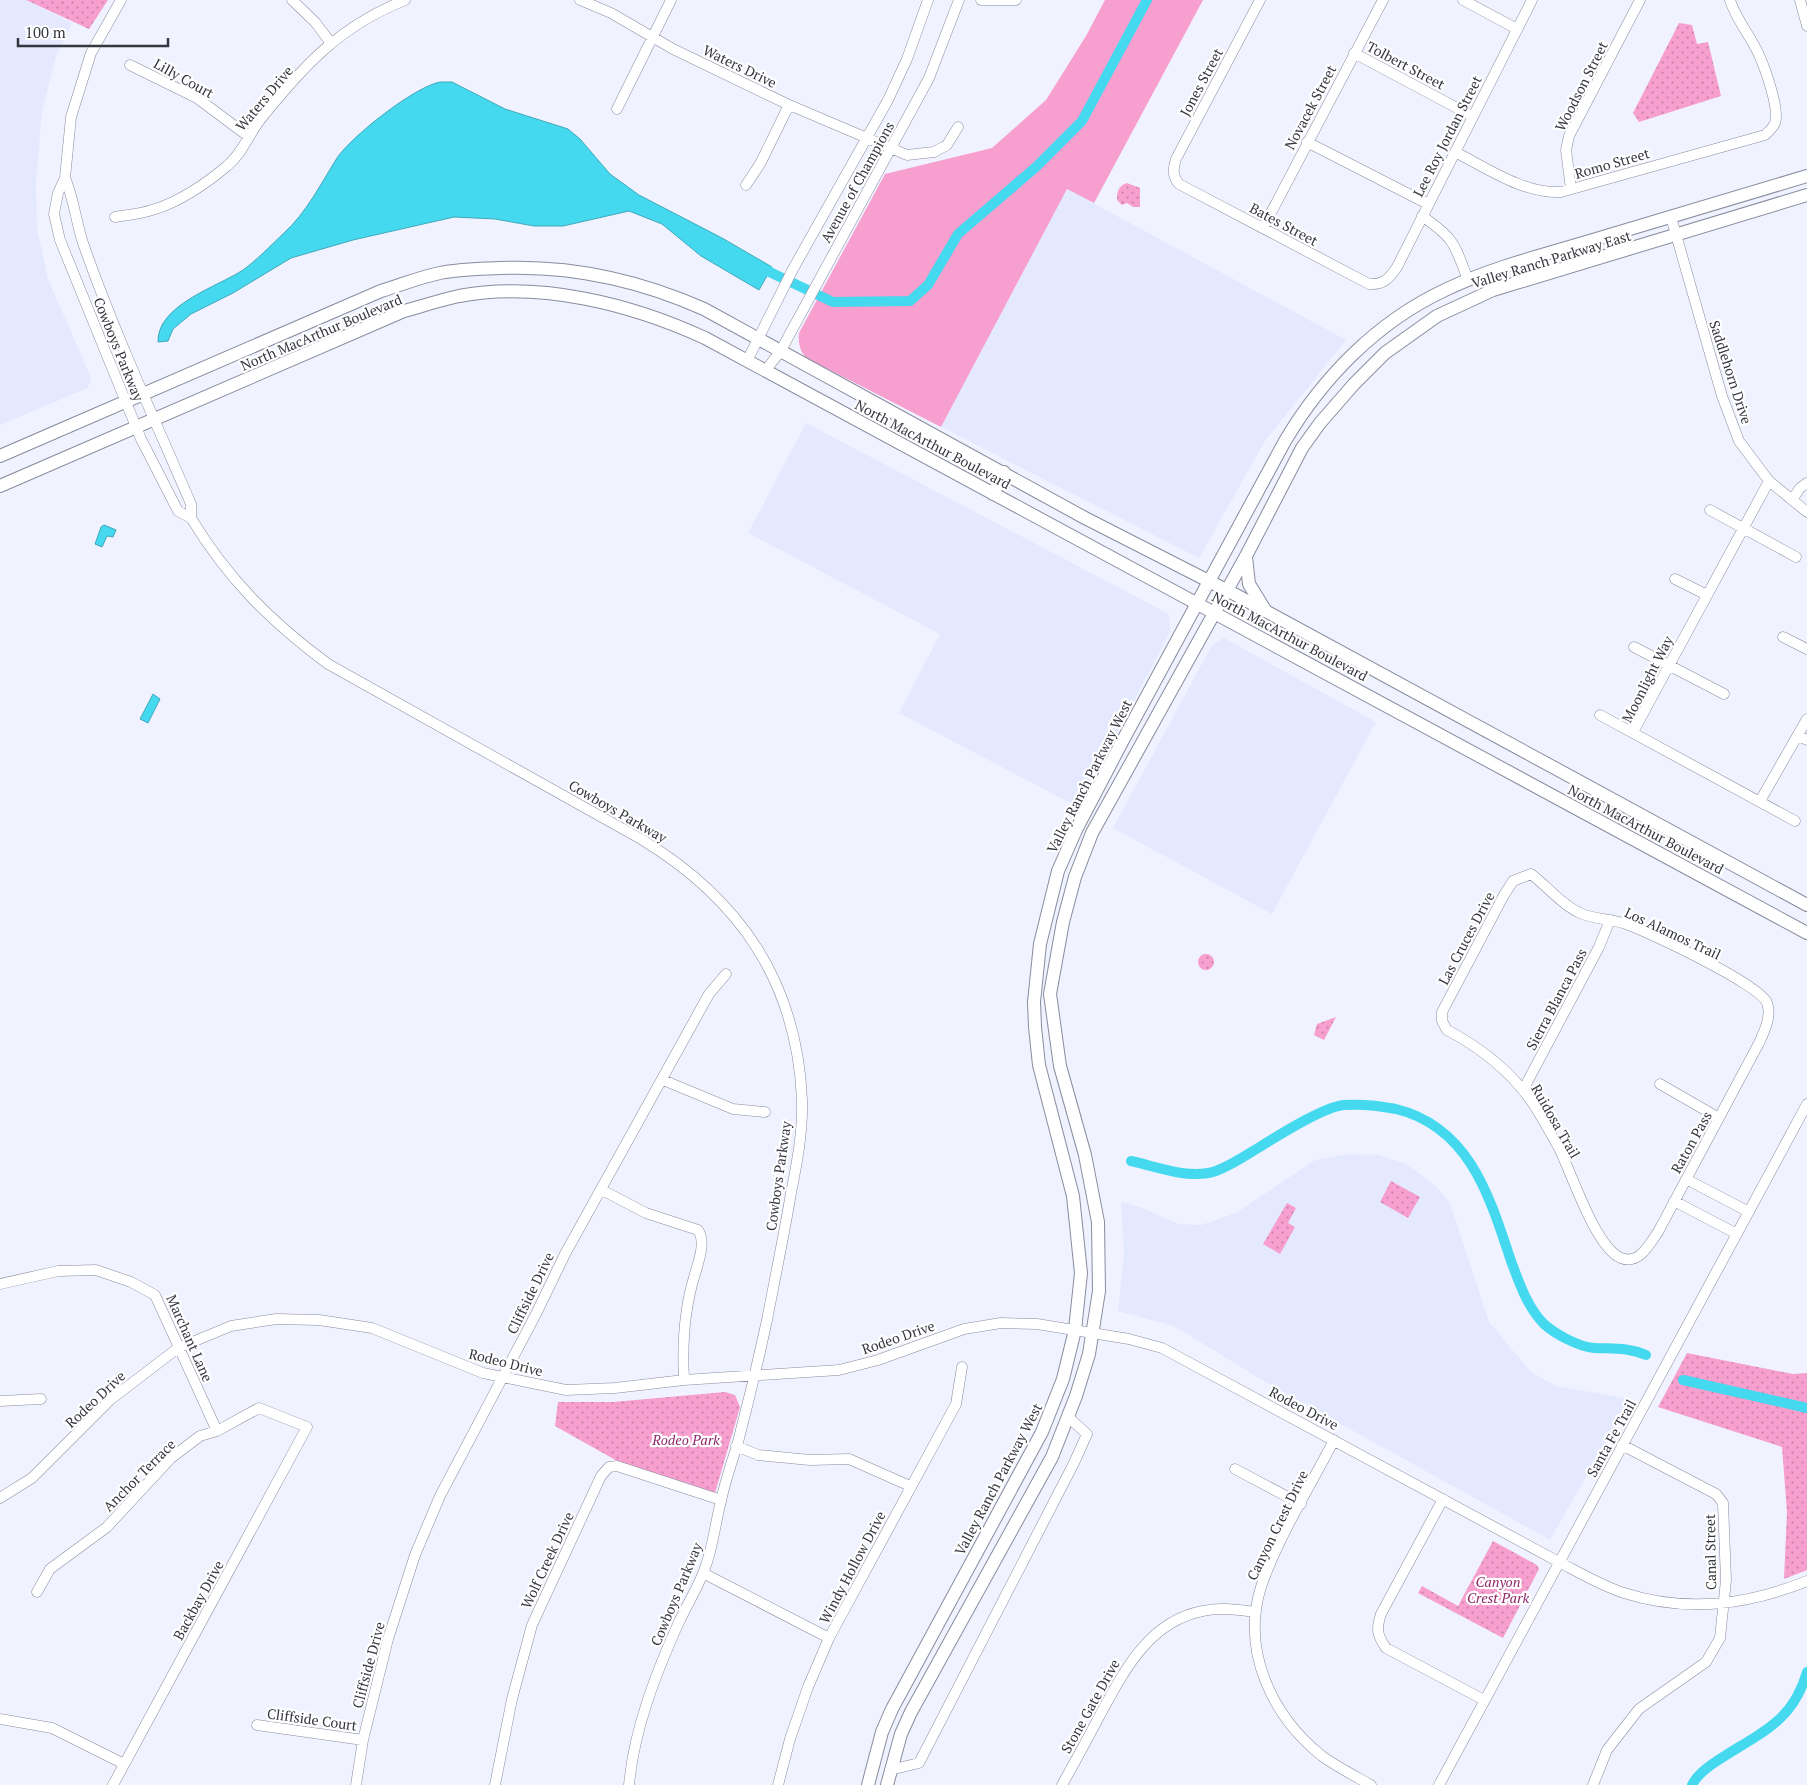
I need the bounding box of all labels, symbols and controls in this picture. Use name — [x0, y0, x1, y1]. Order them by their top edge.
scale bar — [18, 15, 168, 47]
text: 100 m — [25, 22, 66, 42]
street label: Tolbert Street — [1364, 36, 1449, 94]
street label: Woodson Street — [1550, 37, 1612, 134]
street label: Waters Drive — [700, 40, 780, 92]
street label: Jones Street — [1175, 44, 1227, 119]
street label: Lilly Court — [151, 54, 218, 103]
street label: Waters Drive — [231, 61, 297, 135]
street label: Novacek Street — [1280, 61, 1341, 153]
street label: Lee Roy Jordan Street — [1408, 71, 1486, 200]
street label: Avenue of Champions — [816, 118, 898, 246]
street label: Romo Street — [1572, 143, 1652, 183]
street label: Bates Street — [1247, 198, 1322, 250]
street label: Valley Ranch Parkway East — [1469, 225, 1634, 292]
street label: North MacArthur Boulevard — [237, 289, 405, 375]
street label: Cowboys Parkway — [90, 294, 149, 405]
street label: Saddlehorn Drive — [1705, 318, 1757, 426]
street label: North MacArthur Boulevard — [852, 395, 1014, 493]
street label: North MacArthur Boulevard — [1209, 587, 1371, 685]
street label: Moonlight Way — [1617, 632, 1677, 726]
street label: Valley Ranch Parkway West — [1042, 695, 1136, 856]
street label: Cowboys Parkway — [565, 775, 671, 847]
street label: North MacArthur Boulevard — [1565, 780, 1727, 878]
street label: Las Cruces Drive — [1433, 888, 1499, 988]
street label: Los Alamos Trail — [1622, 902, 1724, 964]
street label: Sierra Blanca Pass — [1521, 945, 1591, 1053]
street label: Ruidosa Trail — [1527, 1081, 1585, 1161]
street label: Raton Pass — [1666, 1108, 1716, 1176]
street label: Cowboys Parkway — [761, 1119, 795, 1232]
street label: Cliffside Drive — [502, 1249, 558, 1337]
street label: Marchant Lane — [162, 1291, 218, 1385]
street label: Rodeo Drive — [859, 1316, 937, 1358]
street label: Rodeo Drive — [467, 1344, 545, 1380]
street label: Rodeo Drive — [61, 1366, 129, 1432]
street label: Rodeo Drive — [1266, 1382, 1342, 1434]
street label: Santa Fe Trail — [1582, 1396, 1640, 1480]
street label: Valley Ranch Parkway West — [950, 1399, 1047, 1558]
park label: Rodeo Park — [651, 1430, 720, 1449]
street label: Anchor Terrace — [99, 1435, 179, 1515]
street label: Canyon Crest Drive — [1242, 1467, 1312, 1583]
street label: Windy Hollow Drive — [814, 1507, 890, 1627]
street label: Wolf Creek Drive — [516, 1508, 578, 1612]
street label: Canal Street — [1700, 1513, 1720, 1590]
street label: Cowboys Parkway — [646, 1539, 707, 1649]
street label: Backbay Drive — [168, 1557, 228, 1643]
park label: Canyon Crest Park — [1467, 1572, 1529, 1607]
street label: Cliffside Drive — [347, 1620, 389, 1710]
street label: Stone Gate Drive — [1056, 1656, 1124, 1756]
street label: Cliffside Court — [266, 1703, 359, 1735]

